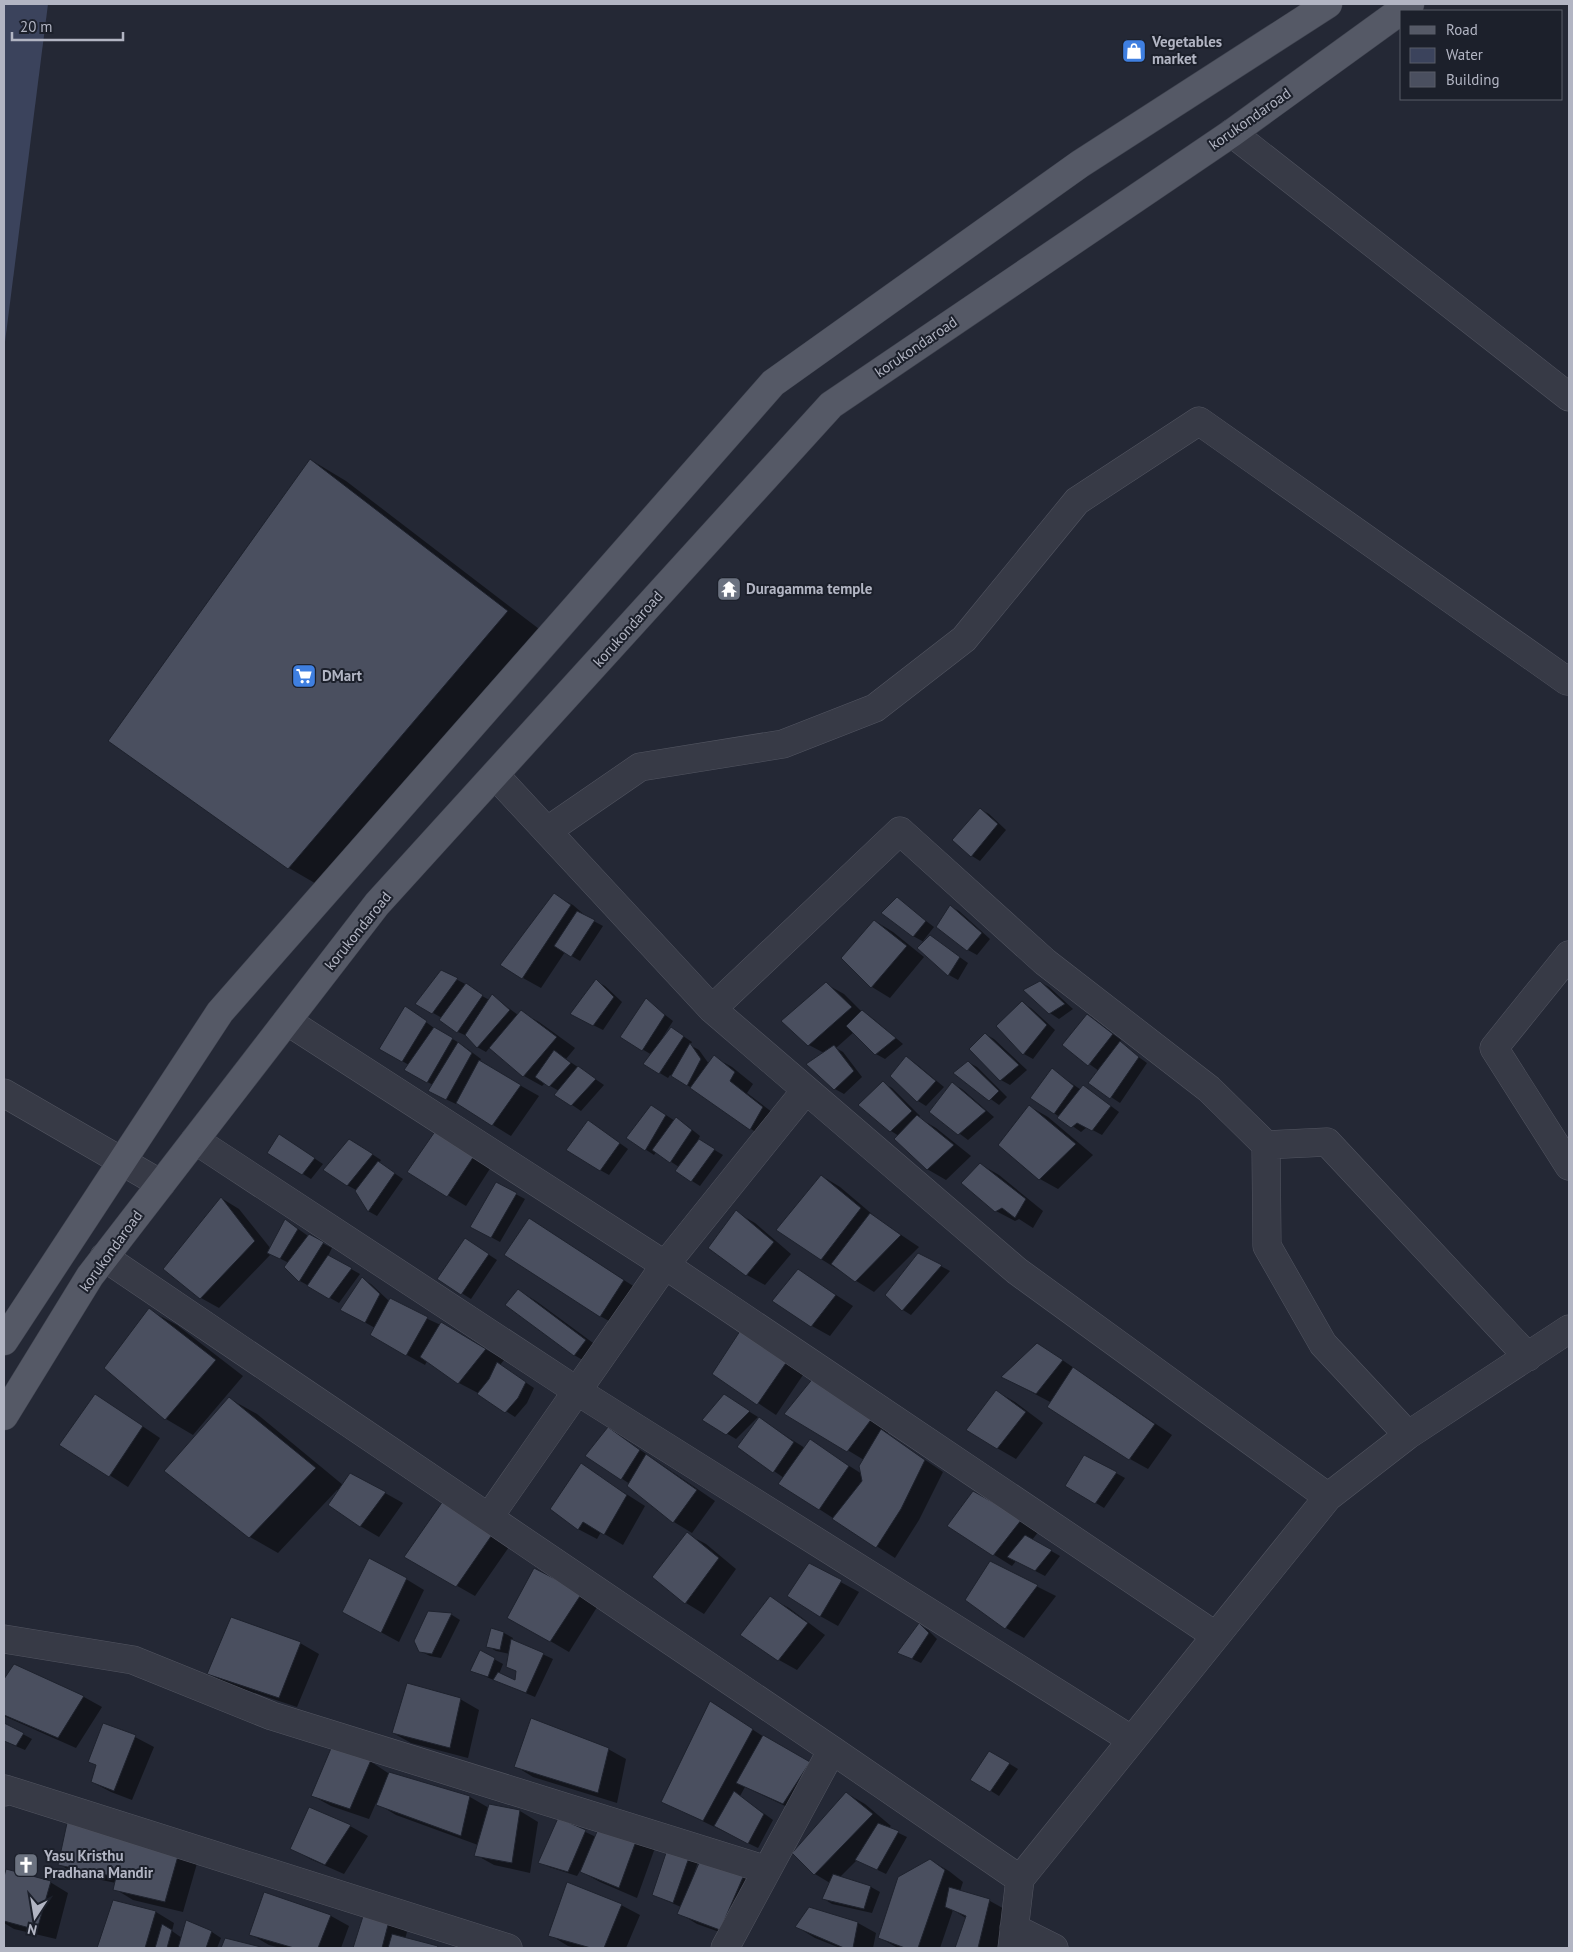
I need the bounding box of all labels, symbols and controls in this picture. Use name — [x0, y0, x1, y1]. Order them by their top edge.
scale bar — [12, 10, 124, 42]
legend — [1400, 10, 1563, 100]
text: 20 m — [20, 17, 53, 36]
text: Road — [1446, 20, 1478, 39]
place label: Vegetables market — [1151, 32, 1222, 68]
shop icon: Vegetables market — [1121, 38, 1147, 64]
text: Water — [1446, 45, 1483, 64]
text: Building — [1446, 70, 1500, 89]
street label: korukondaroad — [1205, 83, 1294, 154]
street label: korukondaroad — [871, 312, 961, 381]
temple icon: Duragamma temple — [716, 576, 742, 602]
place label: Duragamma temple — [746, 579, 873, 598]
street label: korukondaroad — [589, 587, 667, 671]
supermarket icon: DMart — [291, 663, 317, 689]
place label: DMart — [322, 666, 363, 685]
street label: korukondaroad — [320, 888, 395, 974]
street label: korukondaroad — [75, 1206, 146, 1295]
place label: Yasu Kristhu Pradhana Mandir — [43, 1846, 154, 1882]
church icon: Yasu Kristhu Pradhana Mandir — [13, 1852, 39, 1878]
north arrow — [10, 1892, 60, 1942]
text: N — [26, 1920, 39, 1939]

